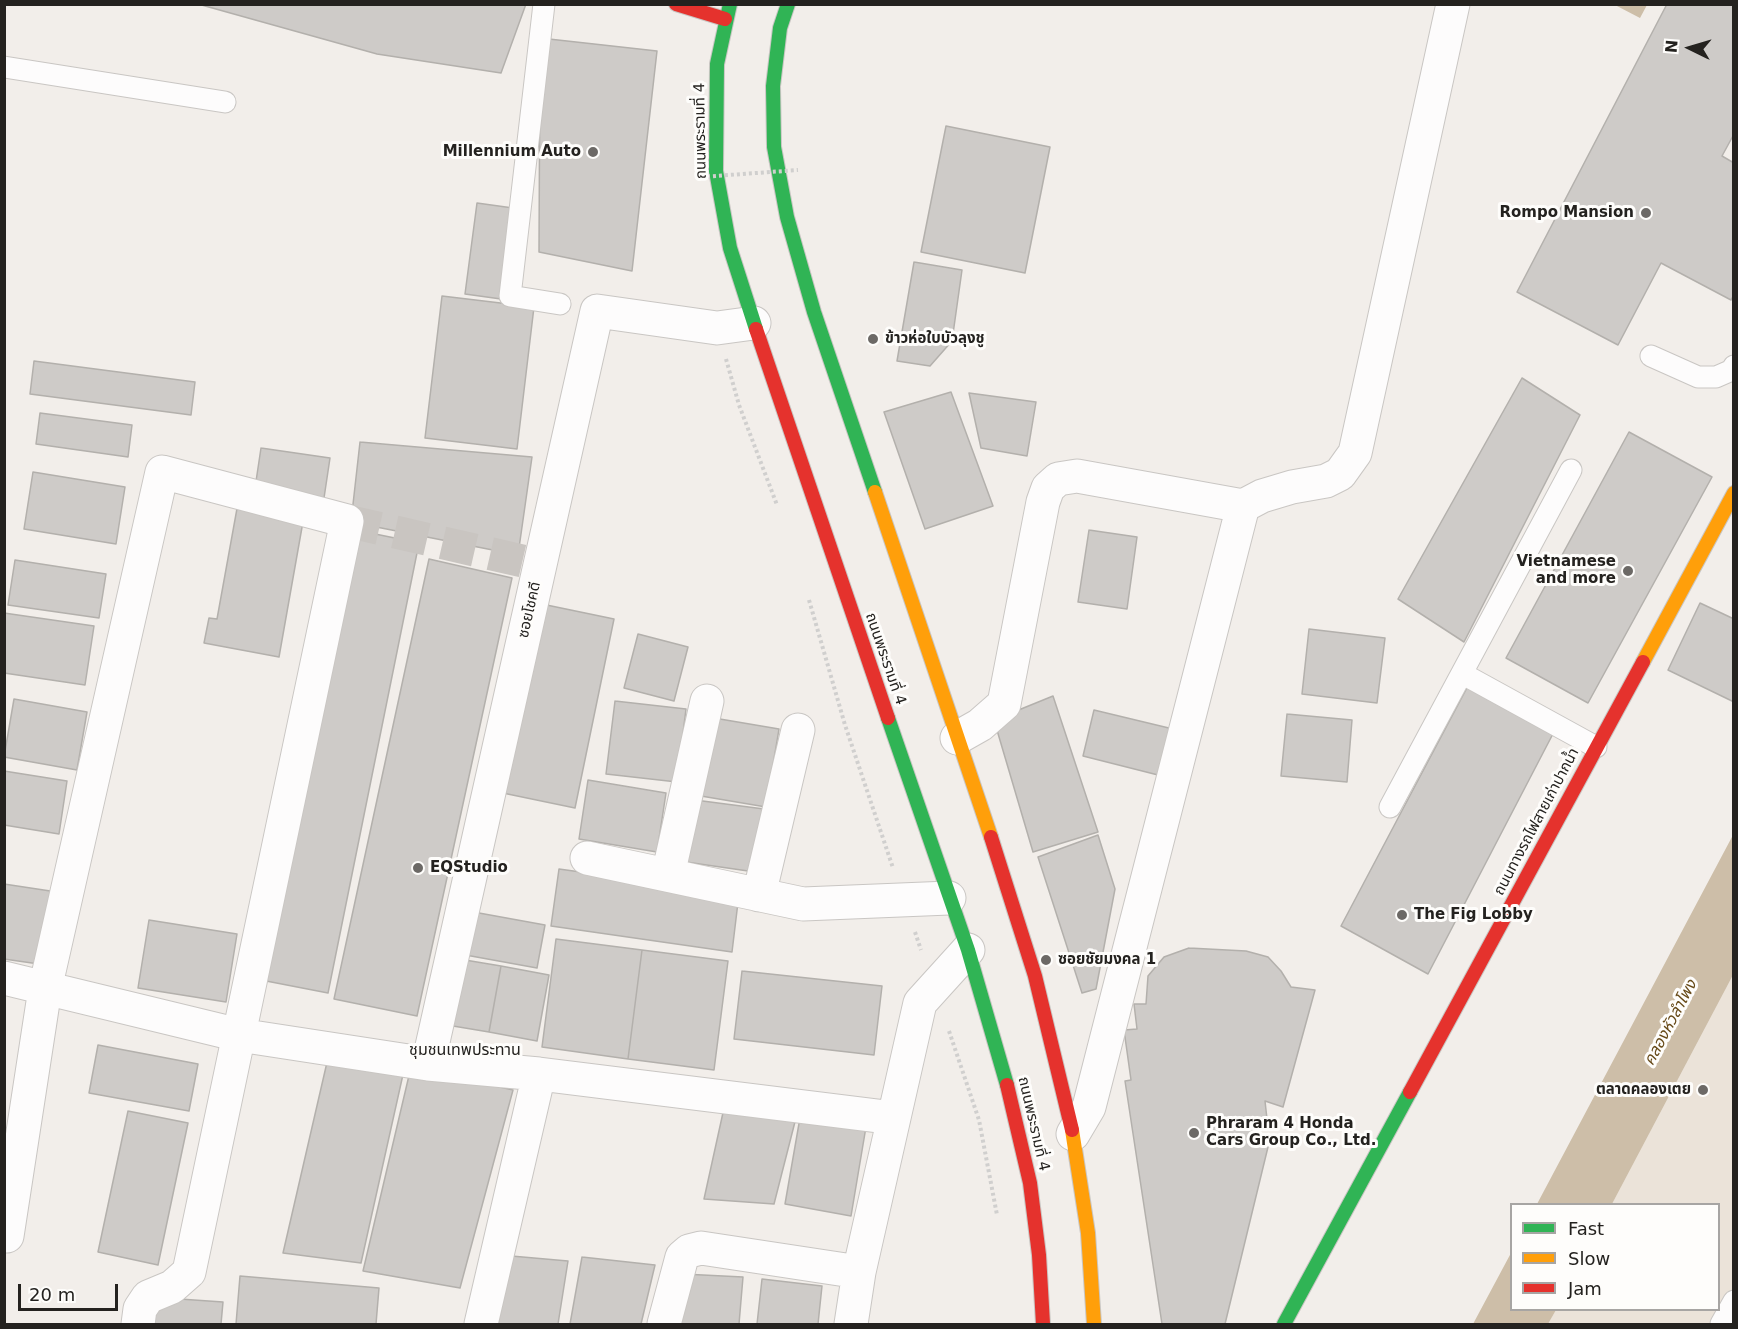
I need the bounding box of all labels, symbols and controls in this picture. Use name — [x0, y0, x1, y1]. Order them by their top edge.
north arrow — [1660, 18, 1720, 78]
text: N — [1662, 39, 1682, 54]
street label: ถนนพระรามที่ 4 — [691, 83, 711, 179]
place label: Millennium Auto — [443, 143, 581, 161]
marker: Millennium Auto — [586, 145, 600, 159]
place label: Rompo Mansion — [1499, 204, 1634, 222]
marker: Rompo Mansion — [1639, 206, 1653, 220]
place label: ข้าวห่อใบบัวลุงชู — [885, 330, 985, 348]
marker: ข้าวห่อใบบัวลุงชู — [866, 332, 880, 346]
place label: Vietnamese and more — [1516, 553, 1616, 588]
marker: Vietnamese and more — [1621, 564, 1635, 578]
street label: ซอยโชคดี — [515, 580, 545, 640]
street label: ถนนพระรามที่ 4 — [861, 611, 909, 707]
street label: ถนนทางรถไฟสายเก่าปากน้ำ — [1491, 745, 1583, 899]
place label: EQStudio — [430, 859, 508, 877]
marker: EQStudio — [411, 861, 425, 875]
place label: The Fig Lobby — [1414, 906, 1533, 924]
marker: The Fig Lobby — [1395, 908, 1409, 922]
place label: ซอยชัยมงคล 1 — [1058, 951, 1156, 969]
marker: ซอยชัยมงคล 1 — [1039, 953, 1053, 967]
water label: คลองหัวลำโพง — [1640, 977, 1702, 1069]
district label: ชุมชนเทพประทาน — [409, 1041, 521, 1061]
street label: ถนนพระรามที่ 4 — [1013, 1075, 1053, 1173]
place label: ตลาดคลองเตย — [1596, 1081, 1691, 1099]
marker: ตลาดคลองเตย — [1696, 1083, 1710, 1097]
place label: Phraram 4 Honda Cars Group Co., Ltd. — [1206, 1115, 1376, 1150]
marker: Phraram 4 Honda Cars Group Co., Ltd. — [1187, 1126, 1201, 1140]
legend — [1510, 1203, 1720, 1311]
text: Fast — [1568, 1218, 1604, 1239]
text: Slow — [1568, 1248, 1610, 1269]
scale bar — [21, 1272, 122, 1310]
text: Jam — [1568, 1278, 1602, 1299]
text: 20 m — [29, 1284, 75, 1305]

